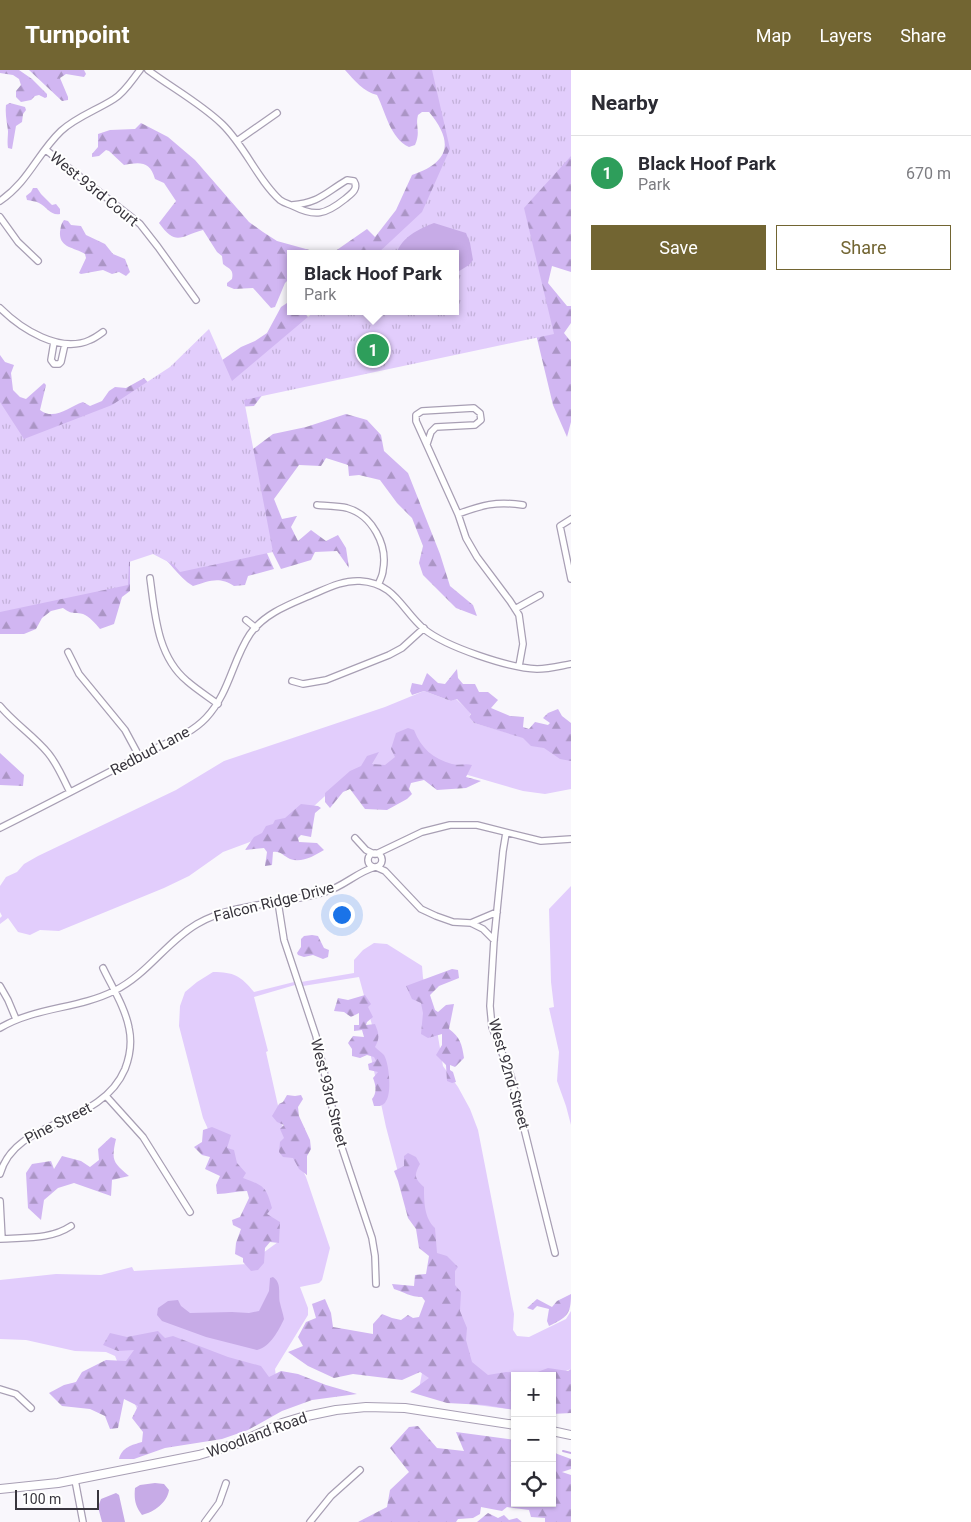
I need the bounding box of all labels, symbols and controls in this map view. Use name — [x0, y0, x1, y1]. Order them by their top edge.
text: Turnpoint — [25, 21, 130, 49]
text: Map — [756, 25, 791, 46]
text: Layers — [819, 25, 872, 46]
text: Share — [900, 25, 946, 46]
text: Nearby — [591, 91, 658, 115]
street label: West 93rd Court — [46, 148, 142, 230]
text: Black Hoof Park — [638, 152, 776, 175]
text: 1 — [602, 164, 612, 183]
text: 670 m — [906, 164, 951, 183]
text: Park — [638, 175, 670, 194]
button: Save — [591, 225, 766, 270]
button: Share — [776, 225, 951, 270]
popup — [287, 250, 459, 315]
text: Black Hoof Park — [304, 262, 442, 285]
text: Park — [304, 285, 336, 304]
pin: 1 — [357, 331, 389, 369]
street label: Redbud Lane — [107, 723, 193, 779]
street label: Falcon Ridge Drive — [212, 878, 336, 926]
your location — [329, 902, 355, 928]
street label: West 92nd Street — [485, 1017, 533, 1132]
street label: West 93rd Street — [307, 1037, 351, 1149]
street label: Pine Street — [22, 1098, 95, 1148]
map controls — [511, 1372, 556, 1507]
button: + — [511, 1372, 556, 1417]
street label: Woodland Road — [204, 1409, 310, 1461]
button: − — [511, 1417, 556, 1462]
button: locate — [511, 1462, 556, 1507]
scale bar — [15, 1487, 99, 1510]
text: 100 m — [22, 1491, 61, 1507]

